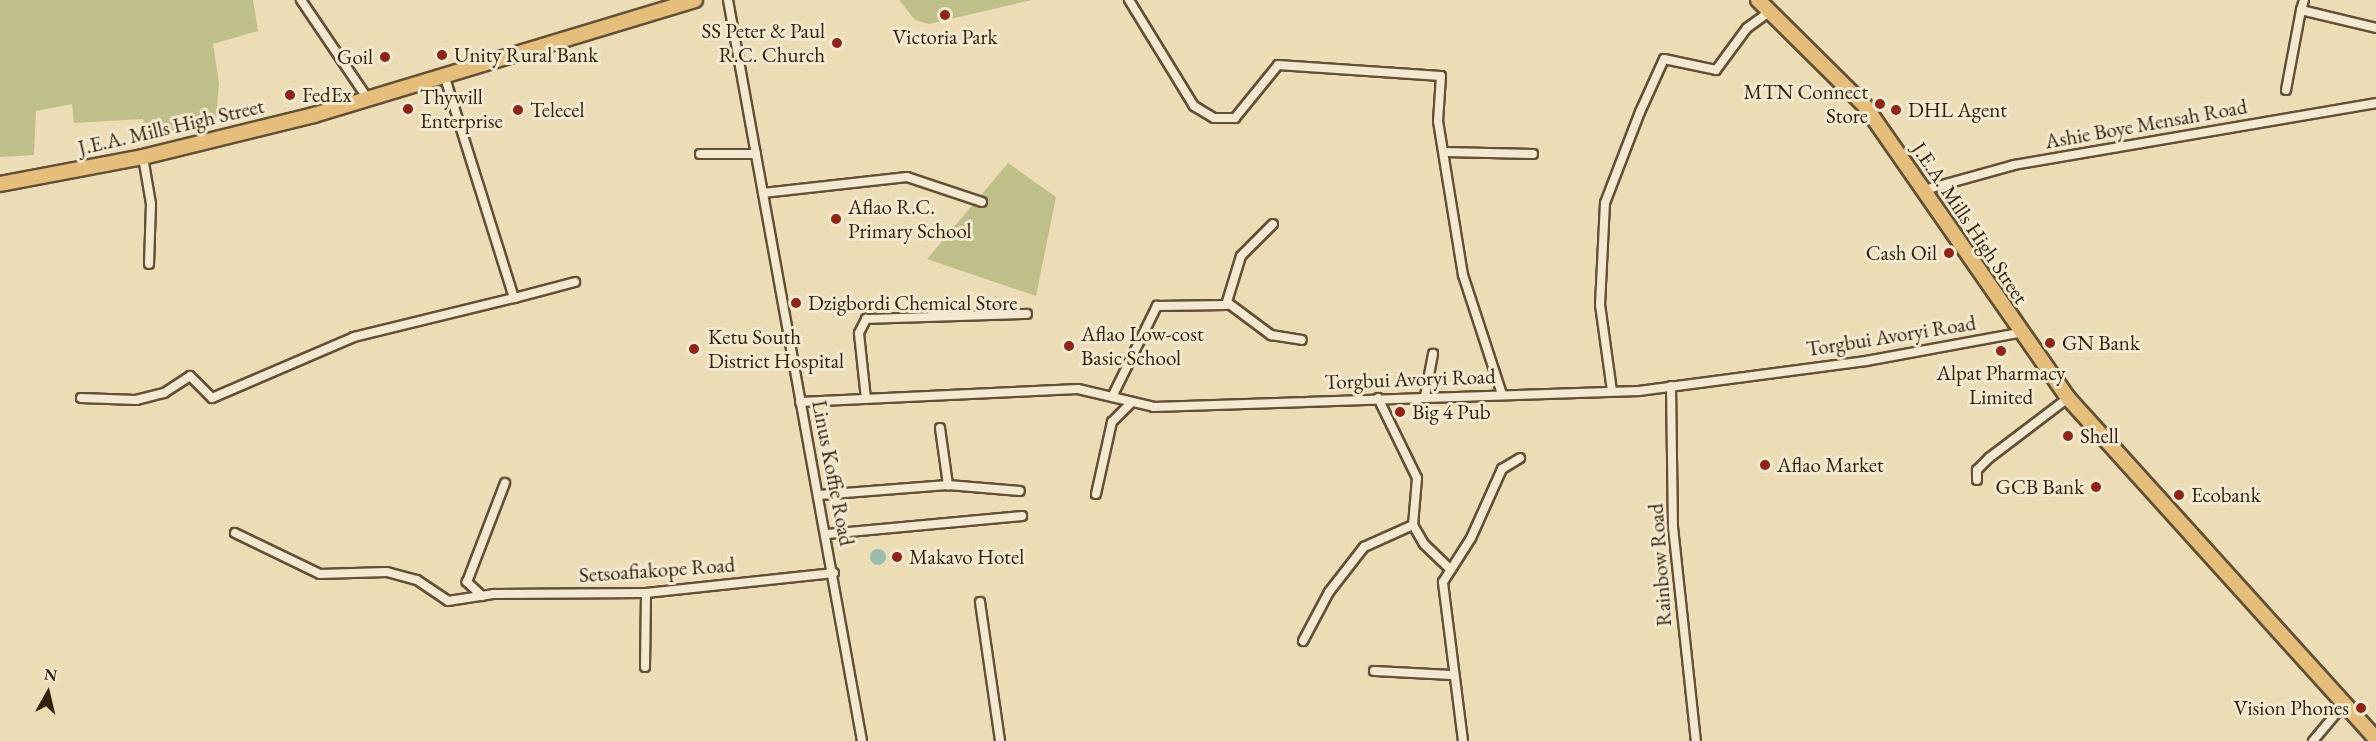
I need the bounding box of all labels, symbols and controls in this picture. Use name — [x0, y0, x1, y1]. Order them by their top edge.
marker: Victoria Park — [938, 8, 952, 22]
place label: SS Peter & Paul R.C. Church — [701, 18, 825, 68]
place label: Victoria Park — [893, 24, 997, 50]
marker: SS Peter & Paul R.C. Church — [830, 36, 844, 50]
place label: Unity Rural Bank — [454, 42, 598, 68]
place label: Goil — [337, 44, 373, 70]
marker: Unity Rural Bank — [435, 48, 449, 62]
marker: Goil — [378, 50, 392, 64]
place label: MTN Connect Store — [1744, 79, 1868, 129]
place label: FedEx — [302, 82, 352, 108]
place label: Thywill Enterprise — [420, 84, 503, 134]
marker: FedEx — [283, 88, 297, 102]
street label: J.E.A. Mills High Street — [76, 93, 266, 161]
street label: Ashie Boye Mensah Road — [2043, 94, 2249, 154]
place label: Telecel — [530, 97, 584, 123]
marker: MTN Connect Store — [1873, 97, 1887, 111]
place label: DHL Agent — [1908, 97, 2007, 123]
marker: Thywill Enterprise — [401, 102, 415, 116]
marker: Telecel — [511, 103, 525, 117]
marker: DHL Agent — [1889, 103, 1903, 117]
street label: J.E.A. Mills High Street — [1906, 137, 2034, 309]
place label: Aflao R.C. Primary School — [848, 194, 972, 244]
marker: Aflao R.C. Primary School — [829, 212, 843, 226]
place label: Cash Oil — [1866, 240, 1937, 266]
marker: Cash Oil — [1942, 246, 1956, 260]
place label: Dzigbordi Chemical Store — [808, 290, 1017, 316]
marker: Dzigbordi Chemical Store — [789, 296, 803, 310]
street label: Torgbui Avoryi Road — [1804, 310, 1978, 362]
place label: Aflao Low-cost Basic School — [1081, 321, 1204, 371]
place label: Ketu South District Hospital — [708, 324, 844, 374]
place label: GN Bank — [2062, 330, 2140, 356]
marker: GN Bank — [2043, 336, 2057, 350]
marker: Aflao Low-cost Basic School — [1062, 339, 1076, 353]
marker: Ketu South District Hospital — [685, 340, 703, 358]
marker: Alpat Pharmacy Limited — [1994, 344, 2008, 358]
place label: Alpat Pharmacy Limited — [1936, 360, 2066, 410]
street label: Torgbui Avoryi Road — [1324, 363, 1496, 395]
street label: Linus Koffie Road — [807, 398, 859, 548]
place label: Big 4 Pub — [1412, 399, 1491, 425]
marker: Big 4 Pub — [1393, 405, 1407, 419]
place label: Shell — [2080, 423, 2119, 449]
marker: Shell — [2061, 429, 2075, 443]
place label: Aflao Market — [1777, 452, 1884, 478]
marker: Aflao Market — [1758, 458, 1772, 472]
place label: GCB Bank — [1996, 474, 2084, 500]
marker: GCB Bank — [2089, 480, 2103, 494]
place label: Ecobank — [2191, 482, 2261, 508]
marker: Ecobank — [2172, 488, 2186, 502]
street label: Rainbow Road — [1643, 503, 1677, 627]
place label: Makavo Hotel — [909, 544, 1024, 570]
marker: Makavo Hotel — [890, 550, 904, 564]
street label: Setsoafiakope Road — [578, 552, 736, 588]
north arrow — [18, 663, 78, 723]
text: N — [43, 663, 58, 686]
place label: Vision Phones — [2234, 695, 2349, 721]
marker: Vision Phones — [2354, 701, 2368, 715]

